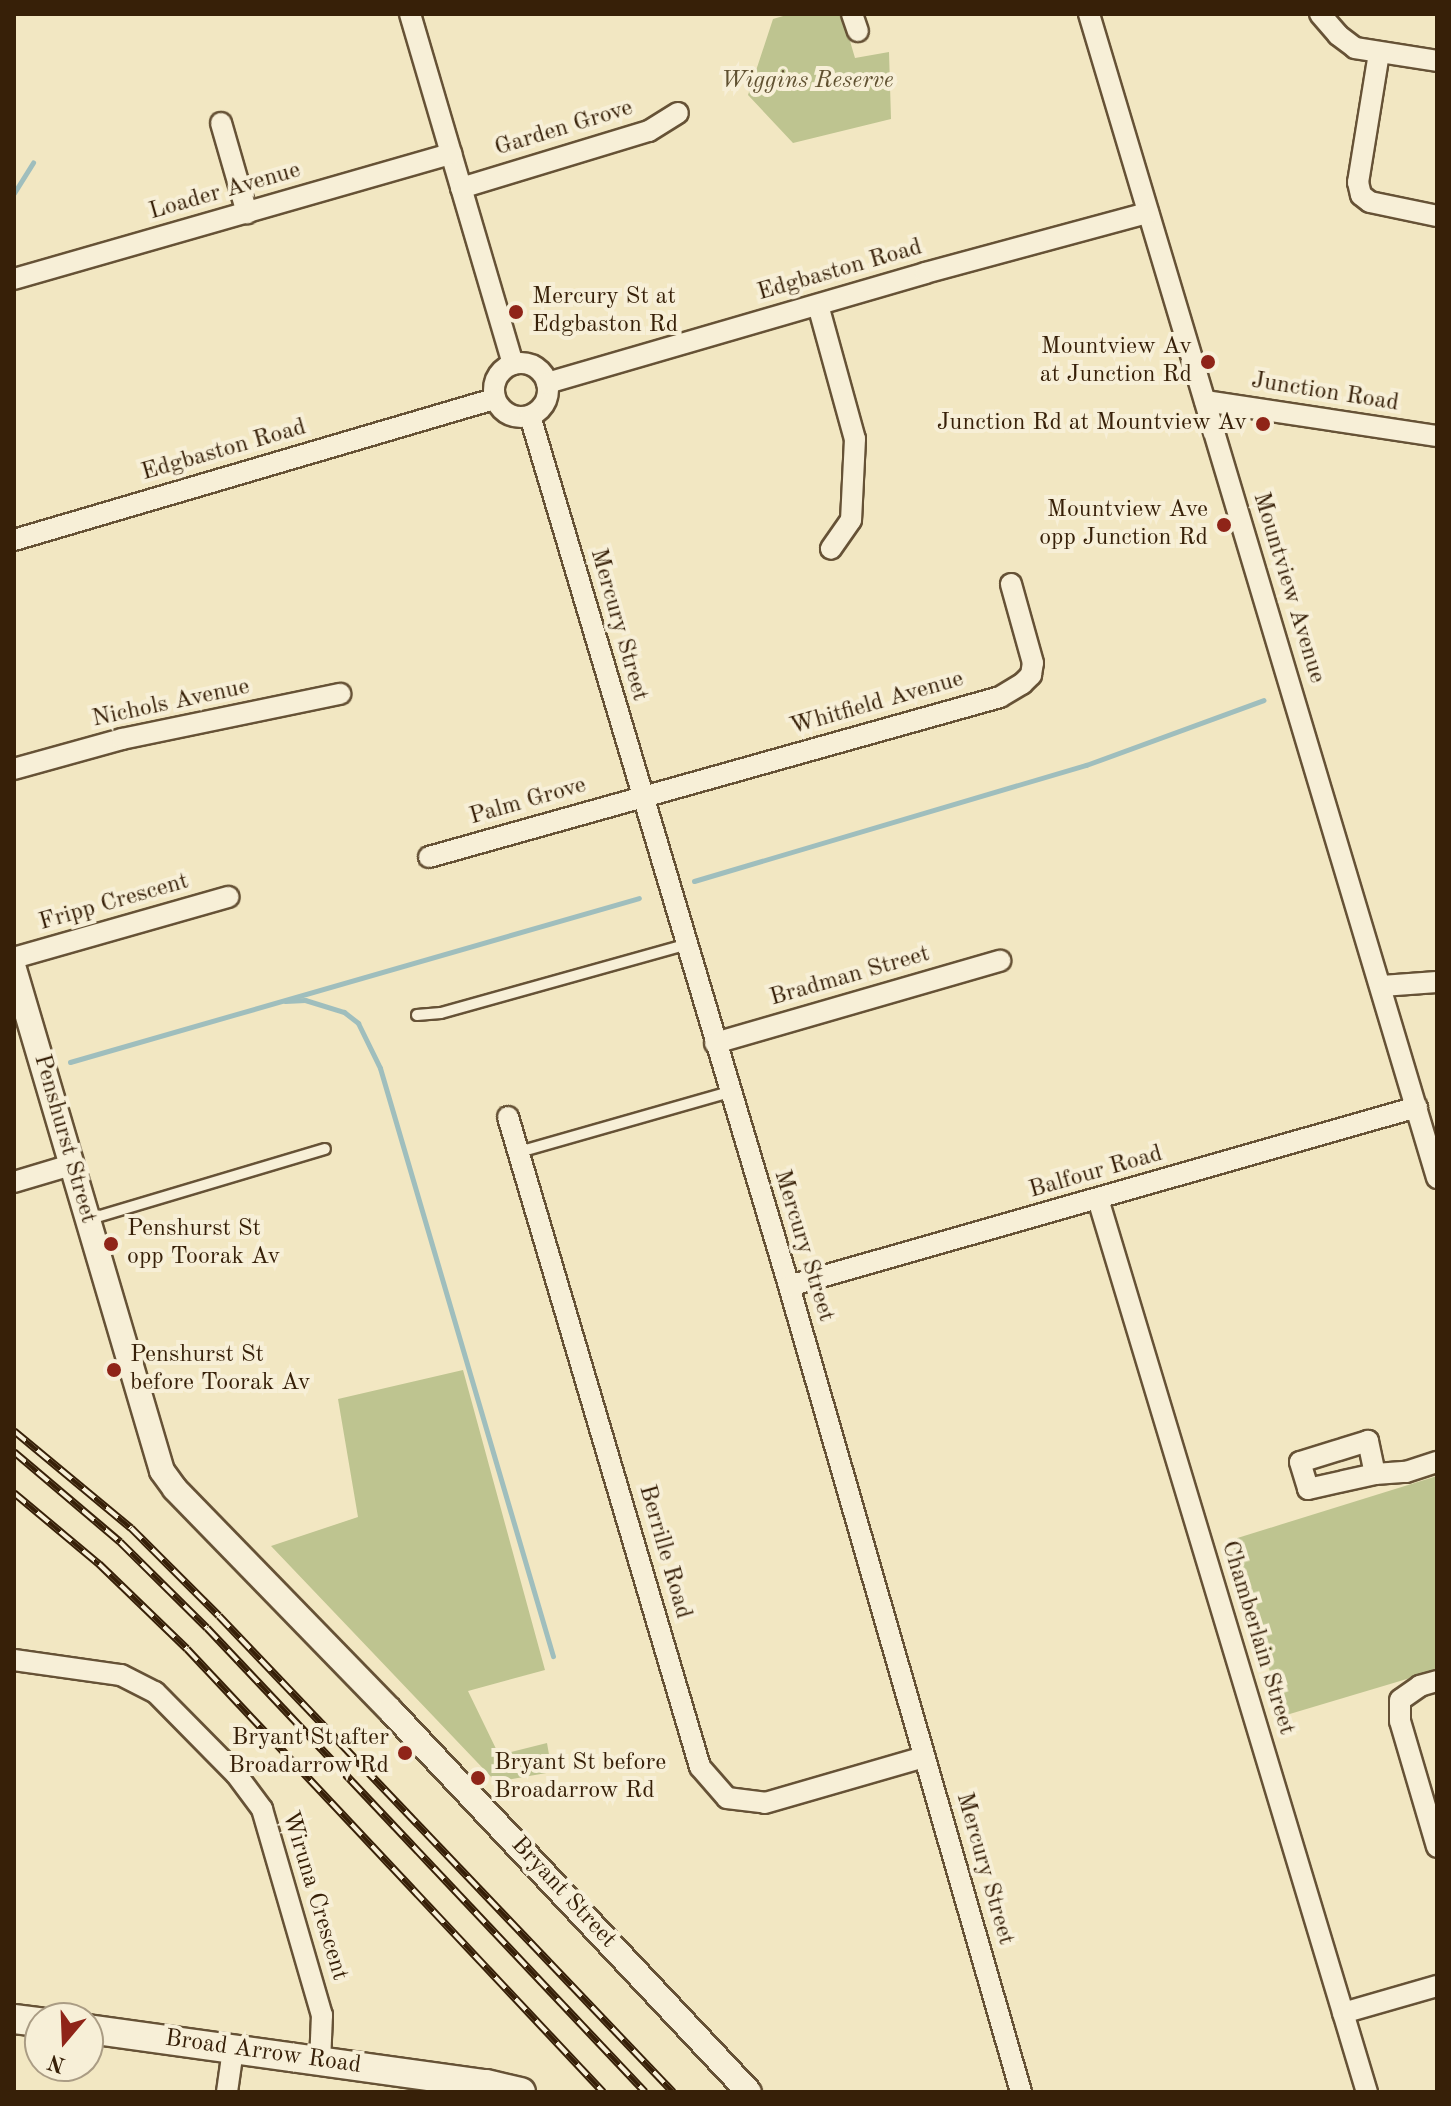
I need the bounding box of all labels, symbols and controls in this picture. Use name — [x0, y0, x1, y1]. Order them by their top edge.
park label: Wiggins Reserve — [720, 68, 894, 96]
street label: Garden Grove — [491, 94, 637, 164]
street label: Loader Avenue — [146, 157, 304, 227]
street label: Edgbaston Road — [754, 234, 926, 308]
place label: Mercury St at Edgbaston Rd — [532, 284, 678, 340]
marker: Mercury St at Edgbaston Rd — [507, 303, 525, 321]
place label: Mountview Av at Junction Rd — [1040, 334, 1192, 390]
marker: Mountview Av at Junction Rd — [1199, 353, 1217, 371]
street label: Junction Road — [1249, 367, 1401, 419]
place label: Junction Rd at Mountview Av — [937, 410, 1247, 438]
street label: Edgbaston Road — [138, 414, 310, 488]
marker: Junction Rd at Mountview Av — [1254, 415, 1272, 433]
street label: Mountview Avenue — [1245, 489, 1331, 687]
place label: Mountview Ave opp Junction Rd — [1039, 497, 1208, 553]
marker: Mountview Ave opp Junction Rd — [1215, 516, 1233, 534]
street label: Mercury Street — [582, 545, 654, 705]
street label: Whitfield Avenue — [787, 665, 967, 743]
street label: Nichols Avenue — [90, 673, 252, 735]
street label: Palm Grove — [466, 772, 590, 832]
street label: Fripp Crescent — [36, 868, 192, 938]
street label: Bradman Street — [767, 940, 933, 1014]
street label: Penshurst Street — [26, 1051, 102, 1227]
street label: Balfour Road — [1026, 1140, 1166, 1206]
street label: Mercury Street — [766, 1167, 840, 1325]
place label: Penshurst St opp Toorak Av — [127, 1216, 280, 1272]
marker: Penshurst St opp Toorak Av — [102, 1235, 120, 1253]
place label: Penshurst St before Toorak Av — [130, 1342, 310, 1398]
marker: Penshurst St before Toorak Av — [105, 1361, 123, 1379]
street label: Berrille Road — [631, 1482, 697, 1622]
street label: Chamberlain Street — [1214, 1538, 1300, 1738]
place label: Bryant St after Broadarrow Rd — [228, 1725, 389, 1781]
marker: Bryant St after Broadarrow Rd — [396, 1744, 414, 1762]
place label: Bryant St before Broadarrow Rd — [494, 1750, 666, 1806]
marker: Bryant St before Broadarrow Rd — [469, 1769, 487, 1787]
street label: Mercury Street — [948, 1789, 1020, 1949]
street label: Wiruna Crescent — [275, 1808, 353, 1984]
street label: Bryant Street — [504, 1831, 622, 1955]
north arrow — [24, 2002, 104, 2082]
street label: Broad Arrow Road — [163, 2025, 363, 2081]
text: N — [45, 2050, 68, 2076]

